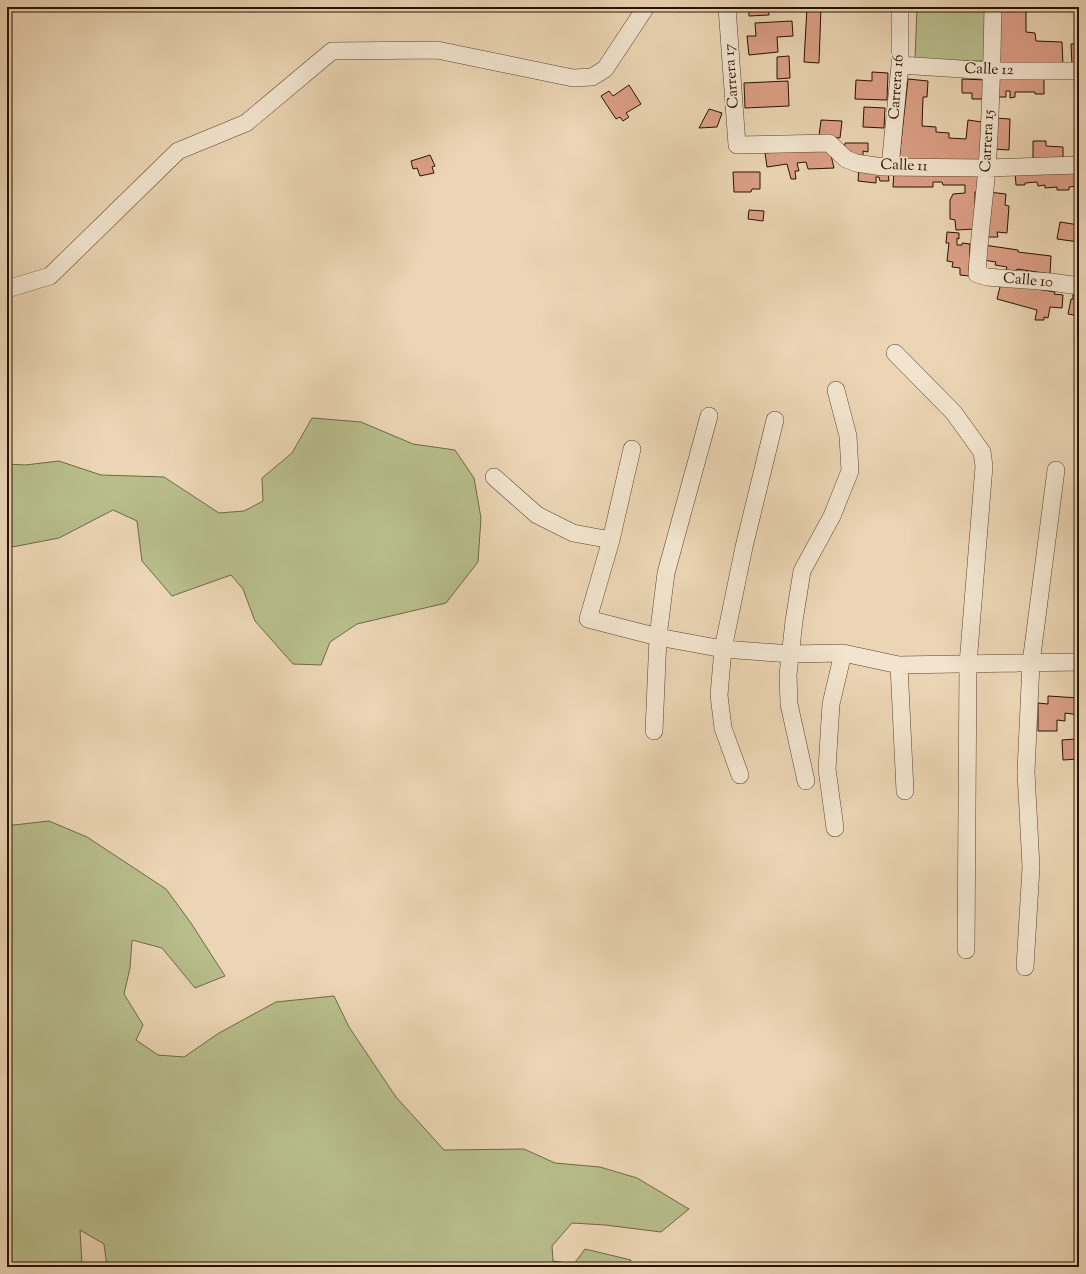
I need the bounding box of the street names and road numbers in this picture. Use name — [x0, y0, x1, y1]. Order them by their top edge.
street label: Carrera 17 — [719, 42, 745, 109]
street label: Carrera 16 — [884, 54, 910, 120]
street label: Calle 12 — [964, 59, 1014, 81]
street label: Carrera 15 — [976, 109, 1000, 173]
street label: Calle 11 — [880, 155, 928, 177]
street label: Calle 10 — [1002, 268, 1054, 294]

